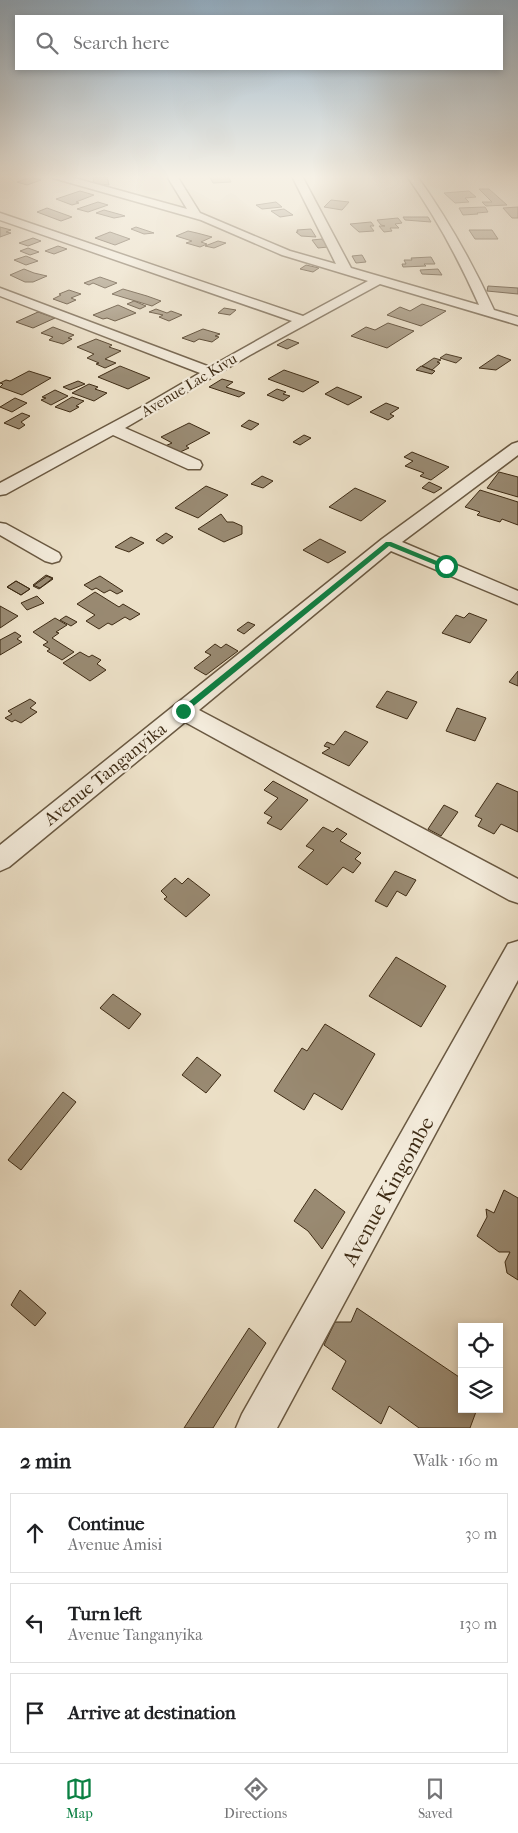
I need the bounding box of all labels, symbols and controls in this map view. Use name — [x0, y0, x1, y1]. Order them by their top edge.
search box — [15, 15, 503, 70]
icon: search — [33, 29, 61, 57]
text: Search here — [73, 32, 169, 54]
street label: Avenue Lac Kivu — [137, 349, 241, 421]
route start — [435, 555, 458, 578]
route end — [172, 700, 195, 723]
street label: Avenue Tanganyika — [39, 718, 171, 831]
street label: Avenue Kingombe — [337, 1112, 439, 1270]
map controls — [458, 1323, 503, 1413]
button: locate — [458, 1323, 503, 1368]
button: layers — [458, 1368, 503, 1413]
text: 2 min — [20, 1449, 71, 1473]
text: Walk · 160 m — [413, 1451, 498, 1470]
text: Continue — [68, 1513, 144, 1535]
icon: ahead — [21, 1519, 49, 1547]
text: 30 m — [465, 1524, 497, 1543]
text: Avenue Amisi — [68, 1535, 162, 1554]
text: Turn left — [68, 1603, 142, 1625]
icon: left — [21, 1609, 49, 1637]
text: 130 m — [459, 1614, 497, 1633]
text: Avenue Tanganyika — [68, 1625, 203, 1644]
icon: arrive — [21, 1699, 49, 1727]
text: Arrive at destination — [68, 1702, 236, 1724]
tab: Map — [65, 1775, 93, 1822]
tab: Directions — [224, 1775, 287, 1822]
tab: Saved — [418, 1775, 453, 1822]

